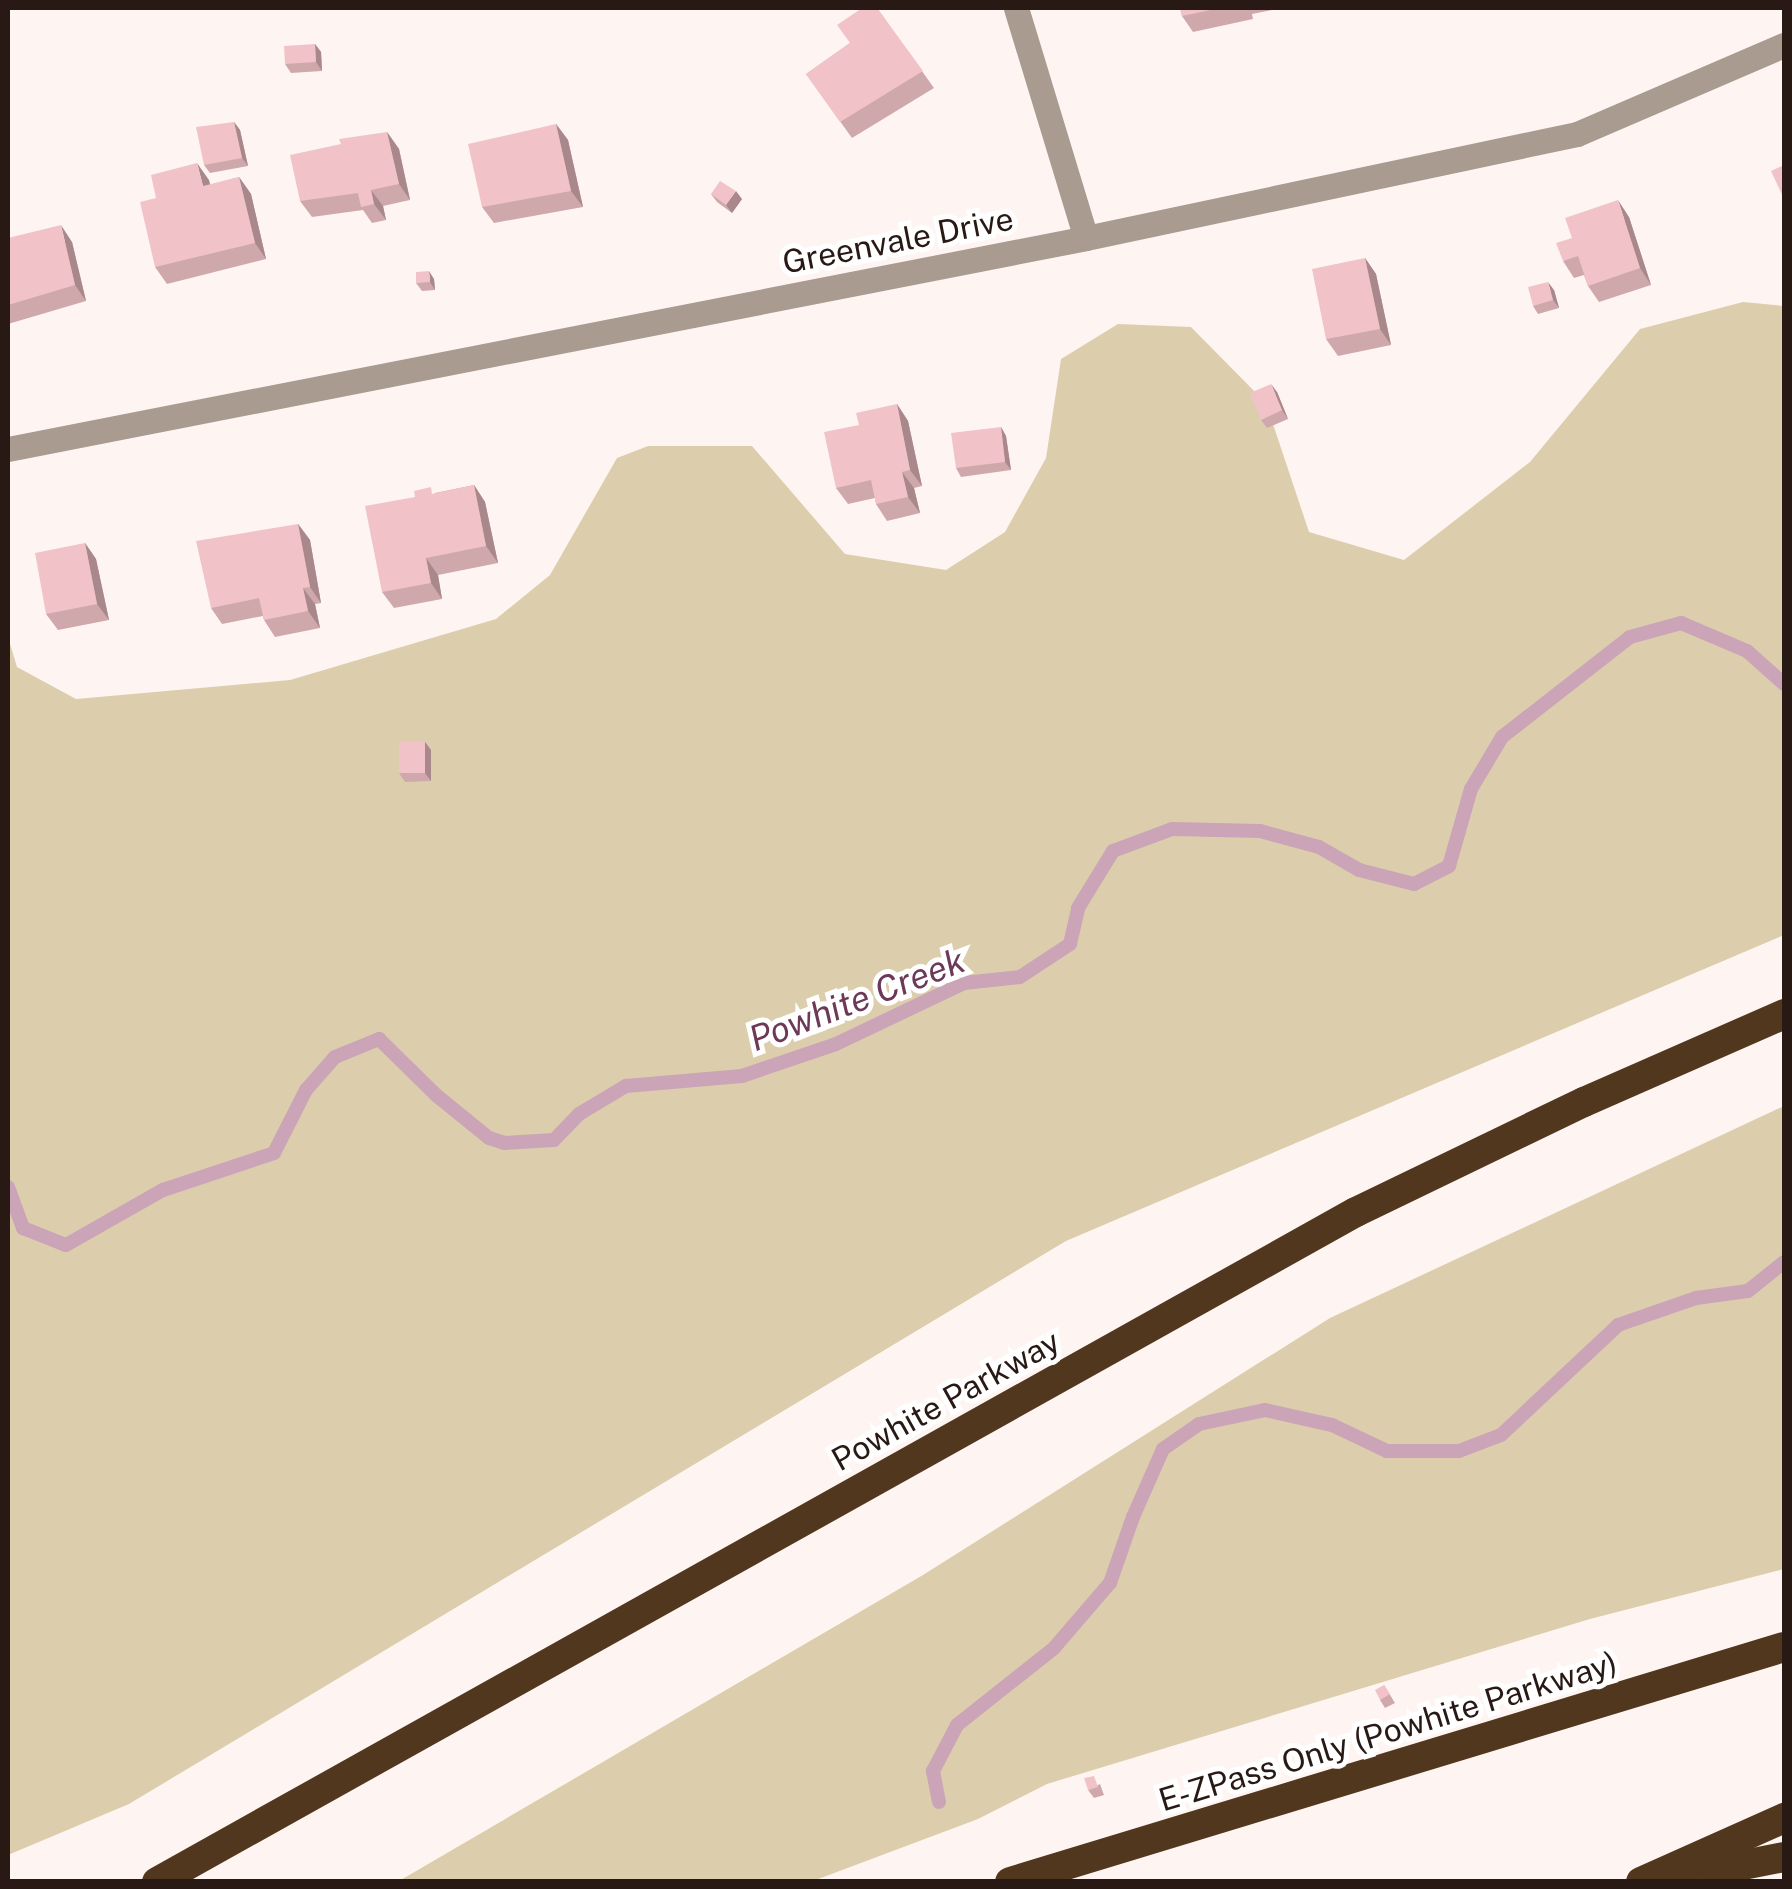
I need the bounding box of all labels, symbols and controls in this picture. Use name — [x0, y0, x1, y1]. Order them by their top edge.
street label: Greenvale Drive — [779, 200, 1017, 282]
water label: Powhite Creek — [743, 940, 971, 1060]
street label: Powhite Parkway — [825, 1322, 1067, 1480]
street label: E-ZPass Only (Powhite Parkway) — [1154, 1644, 1622, 1820]

